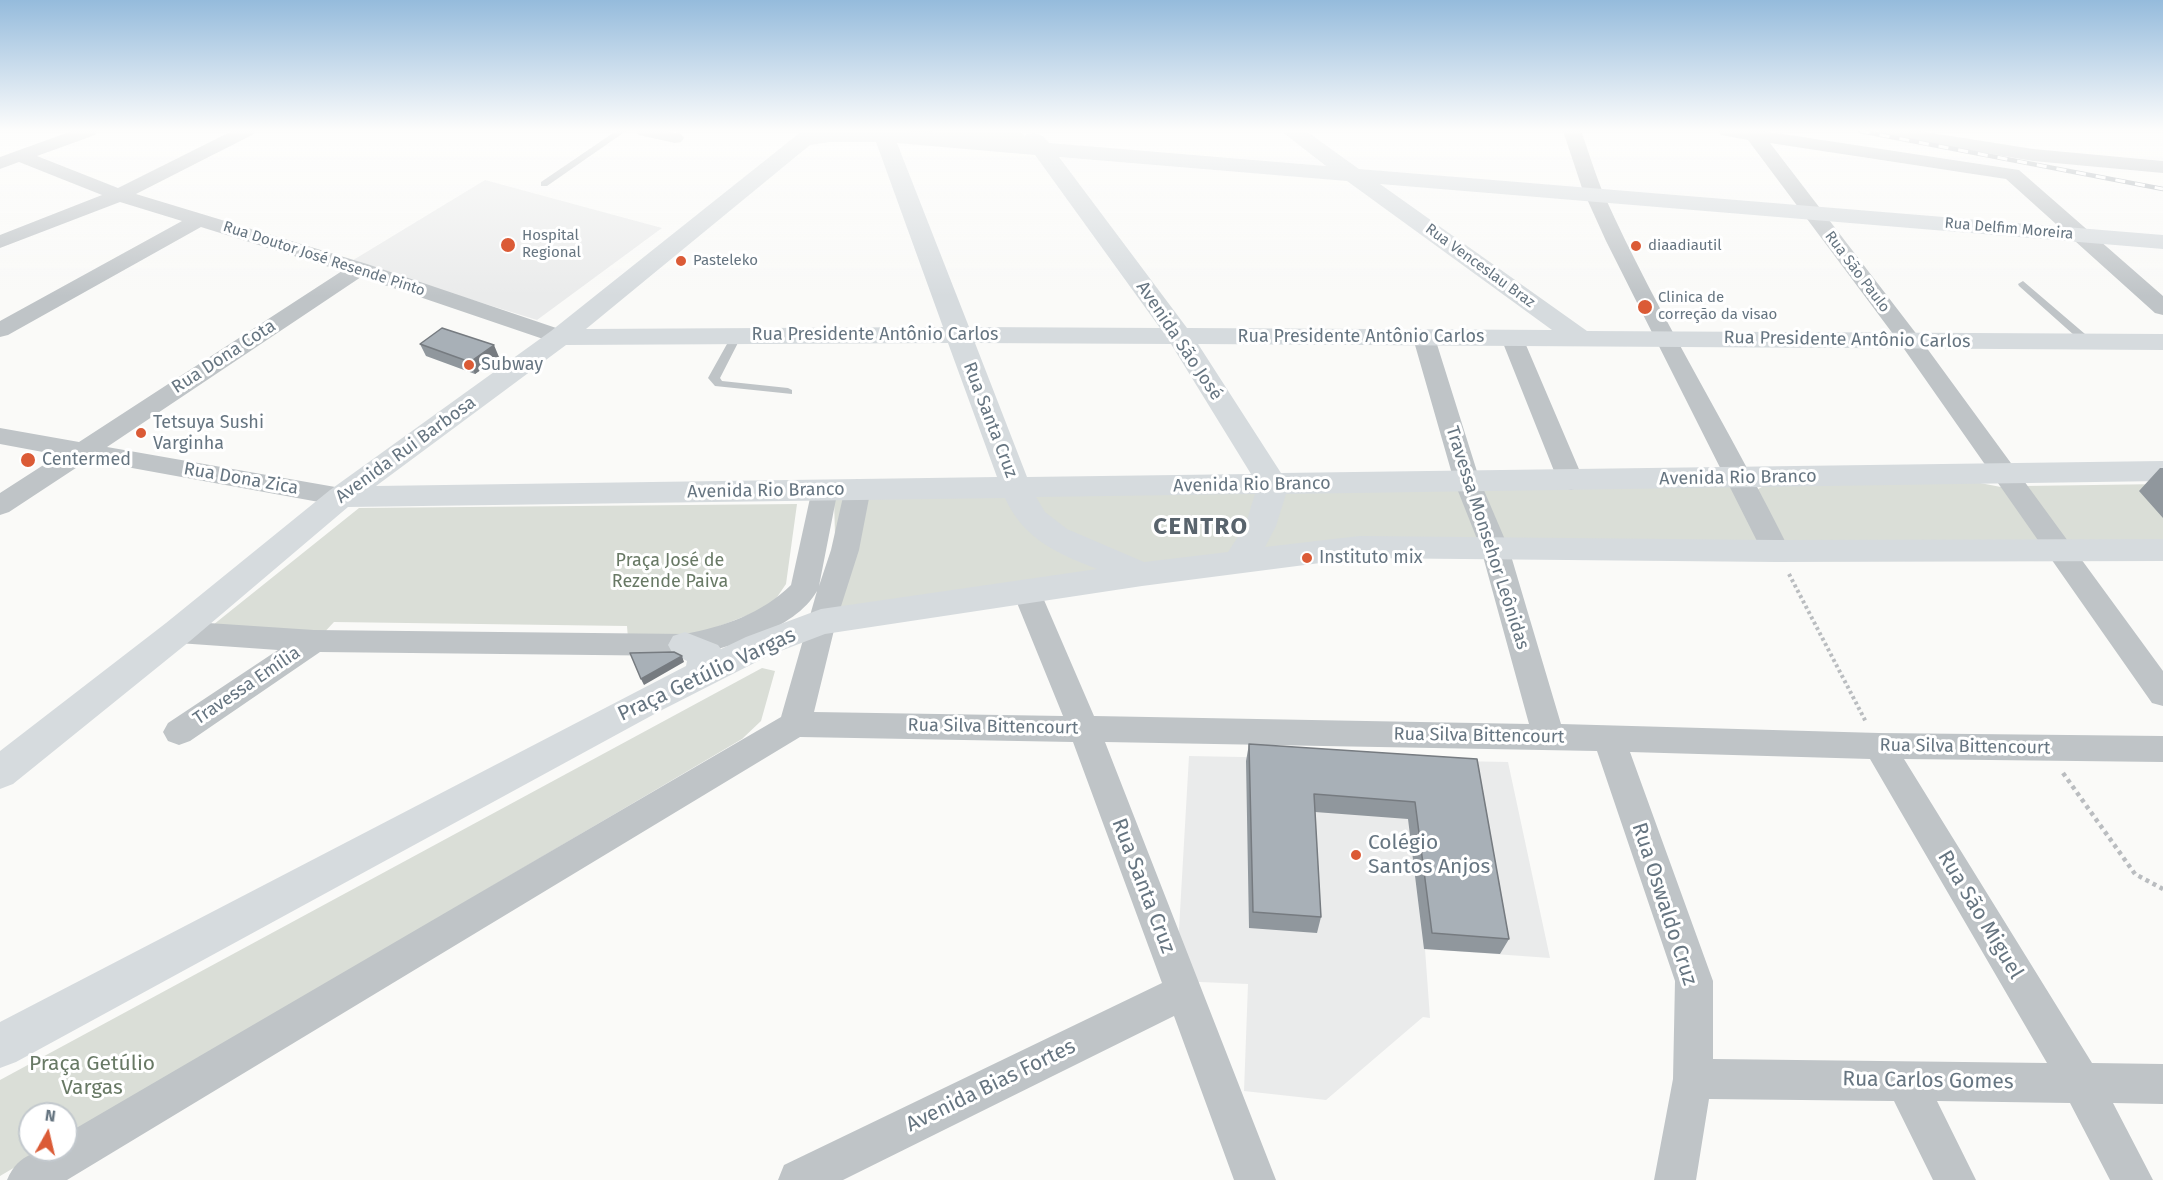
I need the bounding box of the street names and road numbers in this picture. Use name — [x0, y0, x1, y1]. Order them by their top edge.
street label: Rua Delfim Moreira — [1944, 214, 2074, 244]
street label: Rua Doutor José Resende Pinto — [221, 218, 427, 300]
street label: Rua Venceslau Braz — [1422, 220, 1538, 312]
street label: Rua São Paulo — [1821, 228, 1893, 316]
street label: Avenida São José — [1131, 277, 1227, 405]
street label: Rua Dona Cota — [168, 315, 280, 399]
street label: Rua Presidente Antônio Carlos — [752, 324, 998, 346]
street label: Rua Presidente Antônio Carlos — [1238, 326, 1484, 348]
street label: Rua Presidente Antônio Carlos — [1723, 327, 1971, 353]
street label: Rua Santa Cruz — [958, 359, 1022, 481]
street label: Avenida Rui Barbosa — [332, 392, 480, 508]
street label: Travessa Monsehor Leônidas — [1441, 424, 1533, 652]
street label: Rua Dona Zica — [182, 458, 300, 500]
street label: Avenida Rio Branco — [1659, 466, 1817, 490]
street label: Avenida Rio Branco — [1173, 473, 1331, 497]
street label: Avenida Rio Branco — [687, 479, 845, 503]
street label: Praça Getúlio Vargas — [614, 623, 800, 727]
street label: Travessa Emília — [189, 642, 305, 730]
street label: Rua Silva Bittencourt — [907, 715, 1079, 739]
street label: Rua Silva Bittencourt — [1393, 724, 1565, 748]
street label: Rua Silva Bittencourt — [1879, 735, 2051, 759]
street label: Rua Santa Cruz — [1106, 815, 1180, 957]
street label: Rua Oswaldo Cruz — [1626, 819, 1702, 989]
street label: Rua São Miguel — [1932, 846, 2028, 984]
street label: Avenida Bias Fortes — [902, 1034, 1080, 1138]
street label: Rua Carlos Gomes — [1842, 1067, 2014, 1095]

